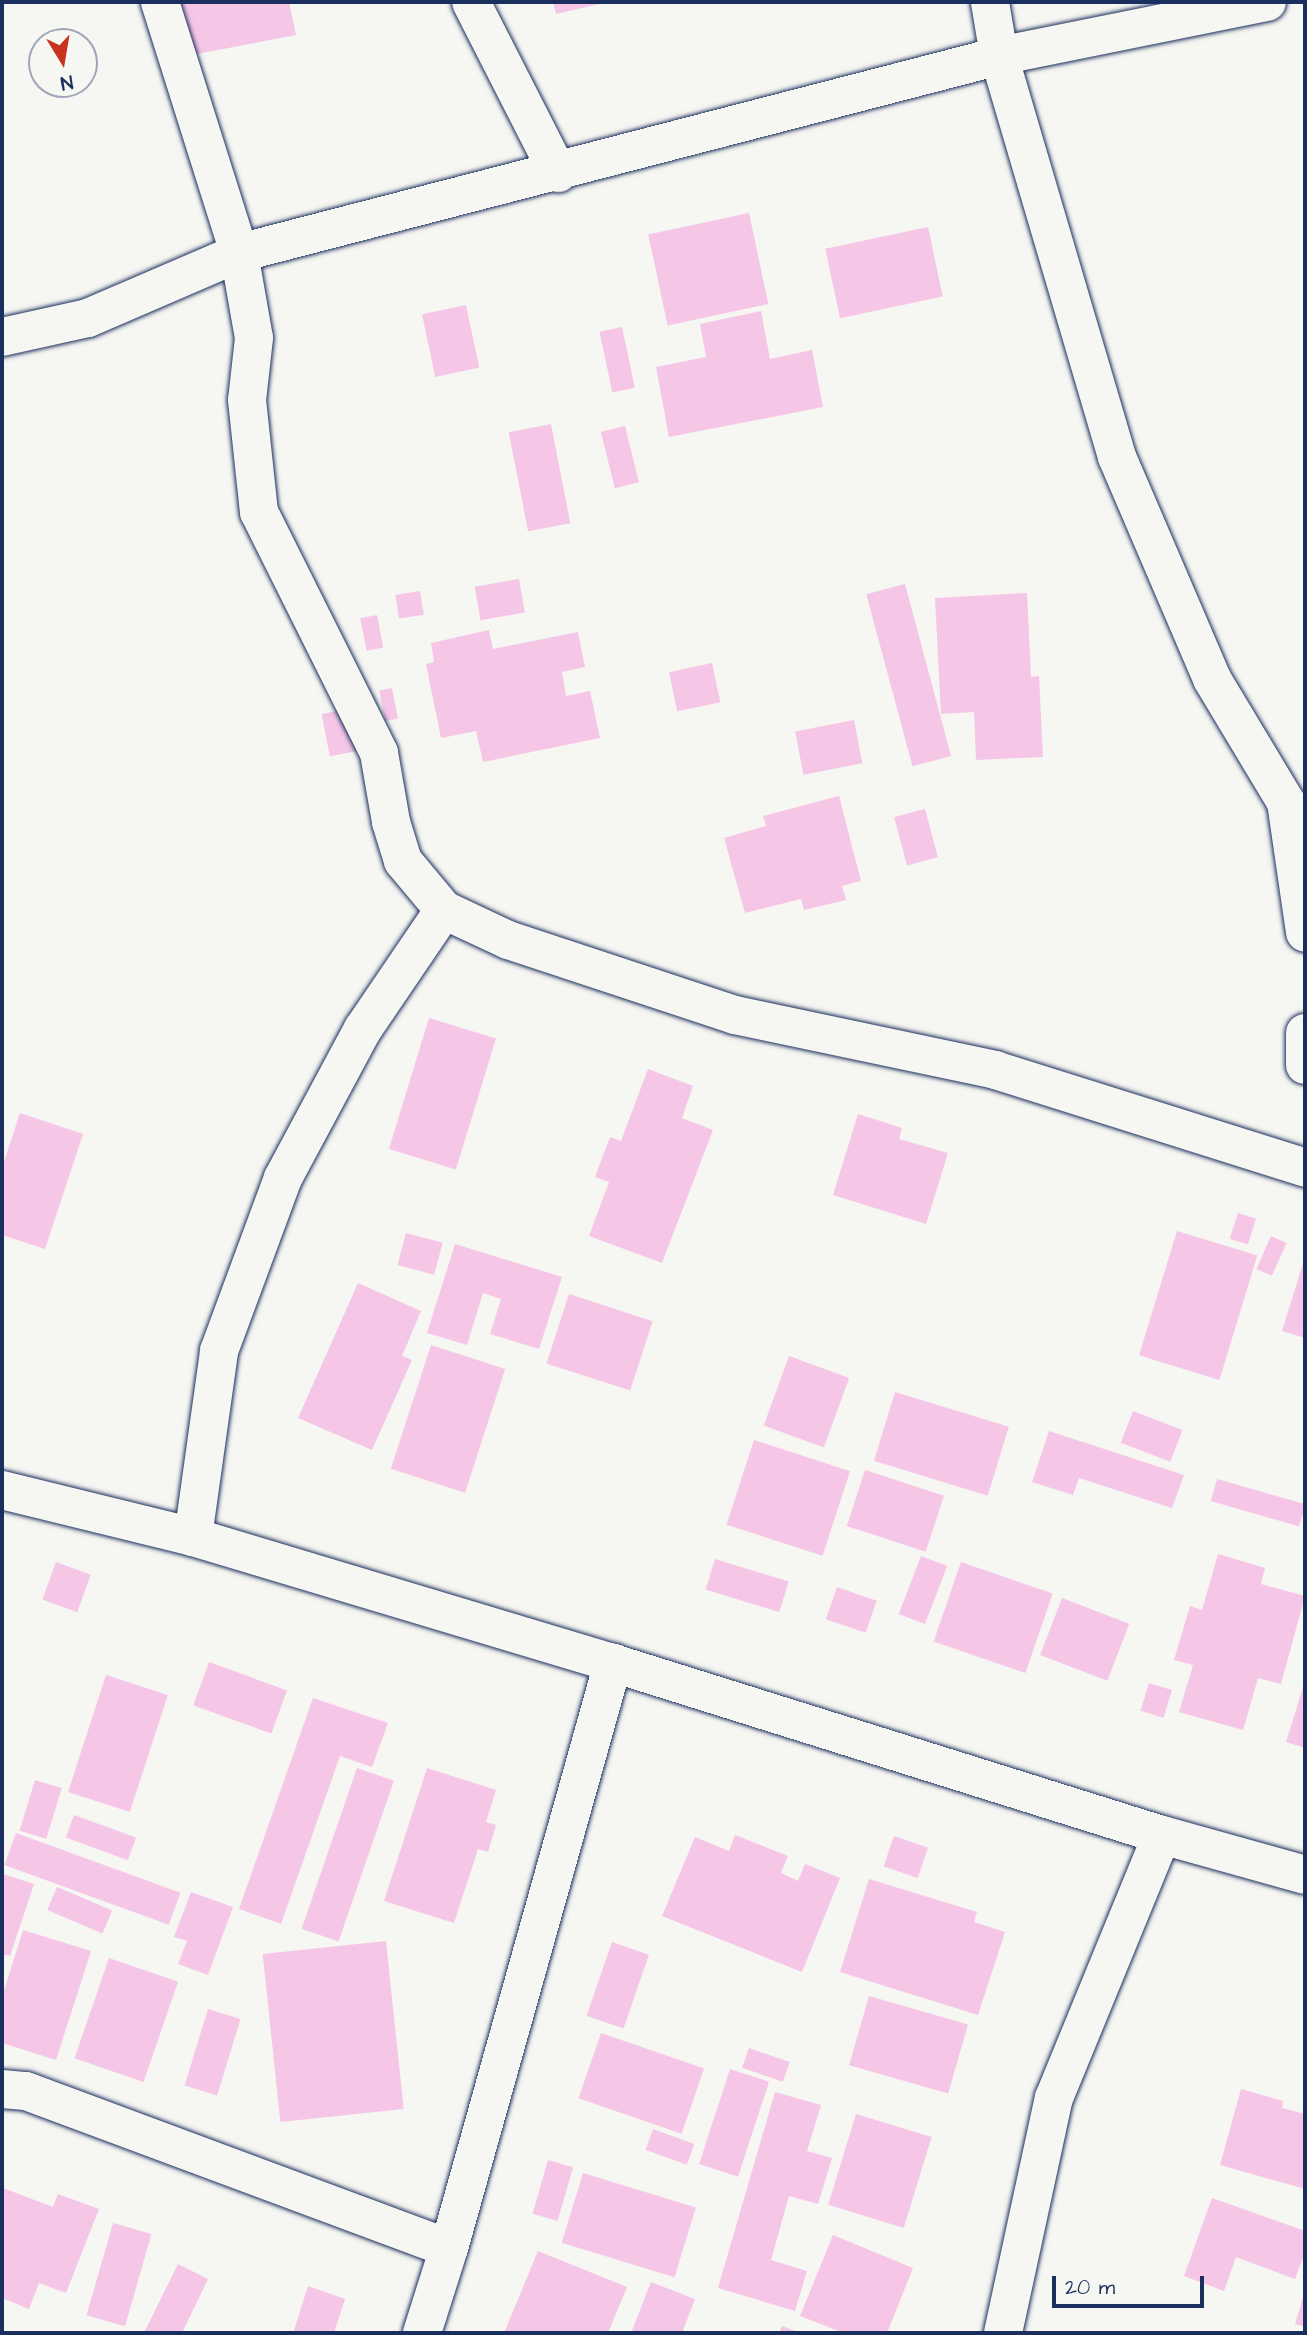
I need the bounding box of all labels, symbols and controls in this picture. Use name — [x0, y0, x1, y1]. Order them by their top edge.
north arrow — [28, 28, 98, 98]
text: N — [58, 68, 75, 97]
scale bar — [1055, 2262, 1207, 2306]
text: 20 m — [1065, 2273, 1115, 2302]

